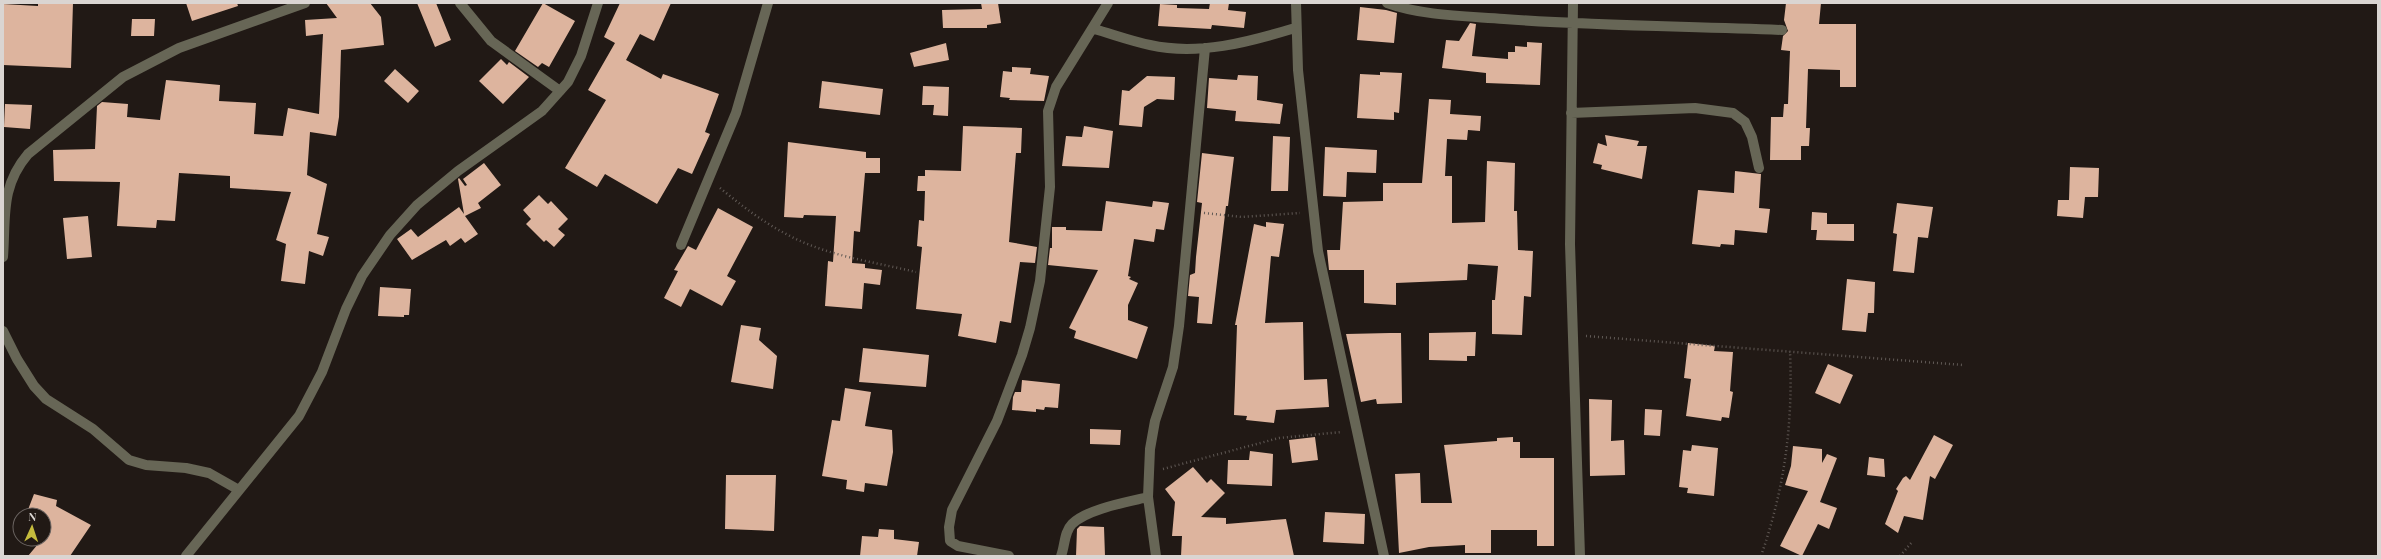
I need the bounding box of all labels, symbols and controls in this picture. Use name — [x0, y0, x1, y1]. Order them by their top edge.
north arrow — [12, 507, 52, 547]
text: N — [28, 509, 37, 524]

